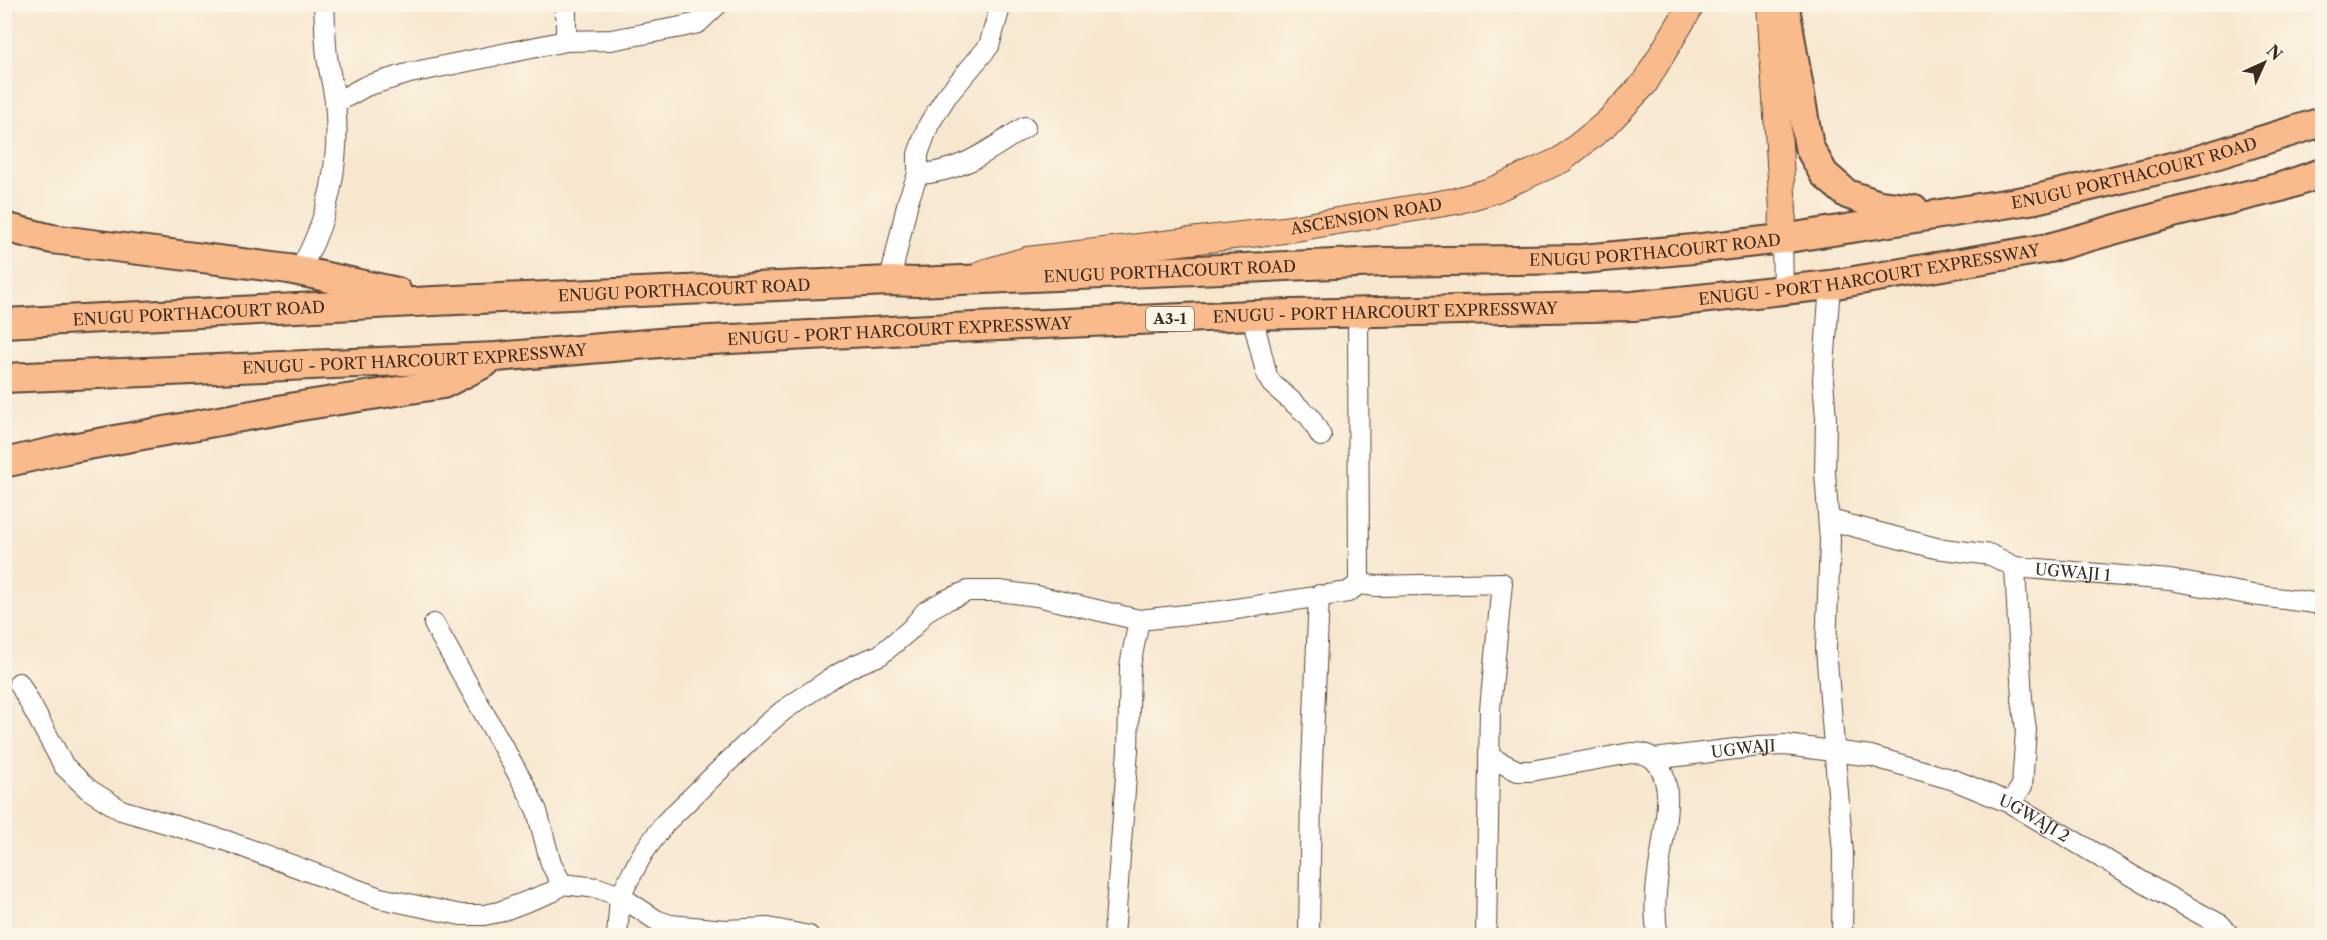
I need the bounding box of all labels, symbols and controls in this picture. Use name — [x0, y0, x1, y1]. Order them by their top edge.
north arrow — [2234, 33, 2294, 93]
text: N — [2263, 40, 2287, 64]
street label: ENUGU PORTHACOURT ROAD — [2010, 133, 2259, 213]
street label: ASCENSION ROAD — [1288, 194, 1443, 239]
street label: ENUGU PORTHACOURT ROAD — [1529, 229, 1782, 270]
street label: ENUGU - PORT HARCOURT EXPRESSWAY — [1697, 240, 2042, 309]
street label: ENUGU PORTHACOURT ROAD — [1043, 256, 1296, 287]
street label: ENUGU PORTHACOURT ROAD — [558, 275, 811, 306]
street label: ENUGU PORTHACOURT ROAD — [72, 297, 325, 329]
street label: ENUGU - PORT HARCOURT EXPRESSWAY — [1212, 298, 1559, 327]
road number: A3-1 — [1146, 307, 1194, 331]
street label: ENUGU - PORT HARCOURT EXPRESSWAY — [727, 313, 1073, 349]
street label: ENUGU - PORT HARCOURT EXPRESSWAY — [242, 339, 588, 378]
street label: UGWAJI 1 — [2034, 559, 2112, 585]
street label: UGWAJI — [1710, 735, 1776, 762]
street label: UGWAJI 2 — [1996, 790, 2073, 846]

